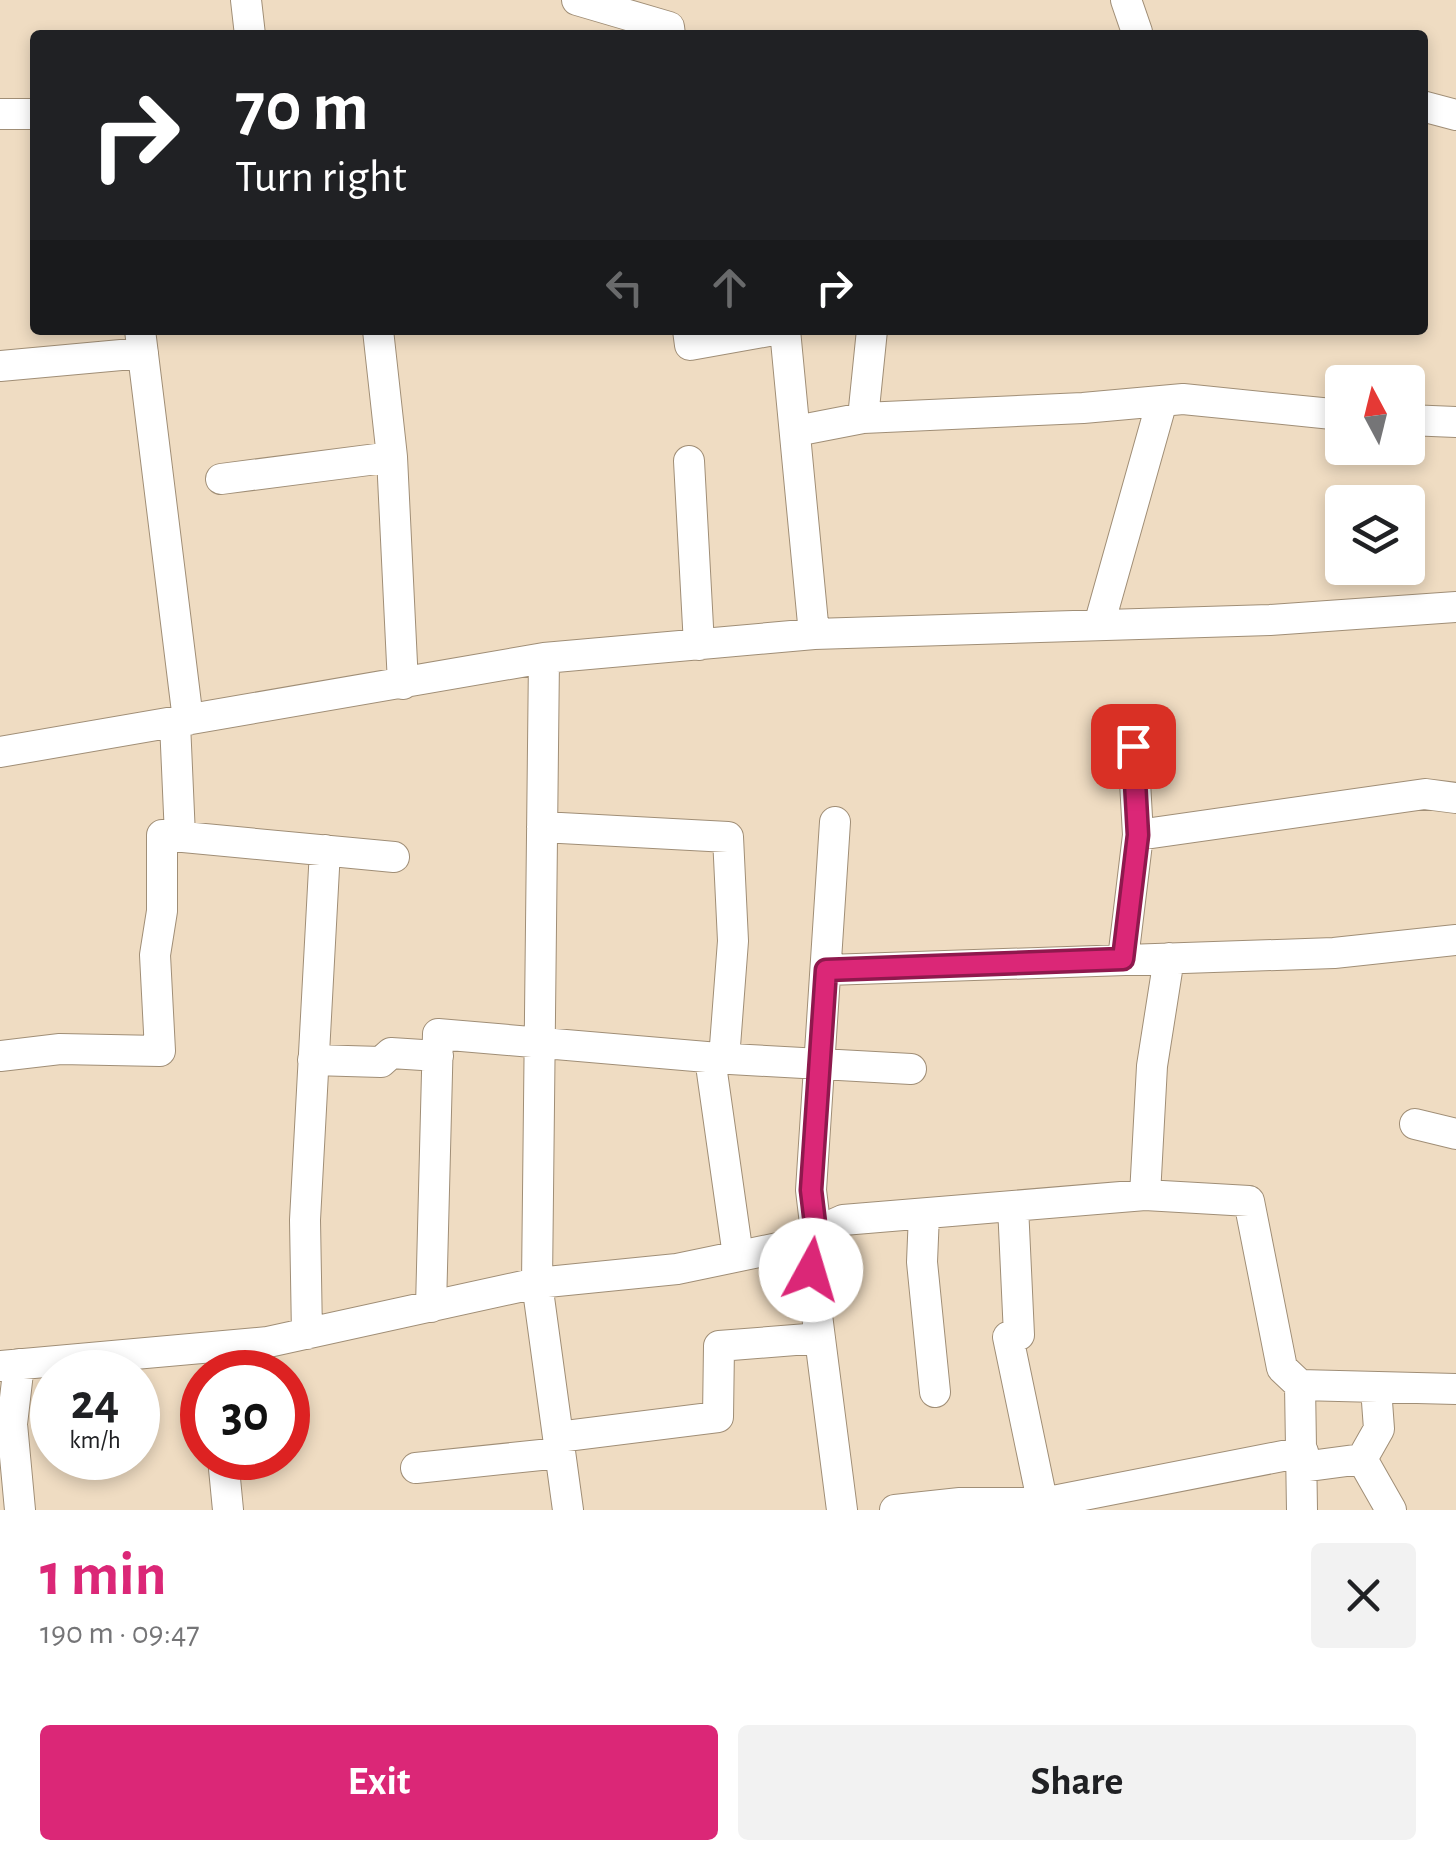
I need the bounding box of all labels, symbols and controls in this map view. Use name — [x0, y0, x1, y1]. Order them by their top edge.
icon: right — [70, 70, 200, 200]
text: 70 m — [235, 73, 369, 143]
text: Turn right — [235, 155, 407, 200]
icon: left — [597, 260, 652, 315]
icon: ahead — [702, 260, 757, 315]
icon: right — [807, 260, 862, 315]
north arrow — [1325, 365, 1425, 465]
map controls — [1325, 365, 1425, 585]
button: layers — [1325, 485, 1425, 585]
pin — [1091, 704, 1176, 789]
icon: arrive — [1106, 719, 1161, 774]
position arrow — [759, 1218, 863, 1322]
speed limit sign: 30 — [180, 1350, 310, 1480]
text: 24 — [71, 1378, 119, 1428]
text: km/h — [69, 1428, 121, 1453]
button: close — [1311, 1543, 1416, 1648]
text: 1 min — [40, 1546, 166, 1606]
text: 190 m · 09:47 — [40, 1617, 200, 1649]
button: Exit — [40, 1725, 718, 1840]
button: Share — [738, 1725, 1416, 1840]

